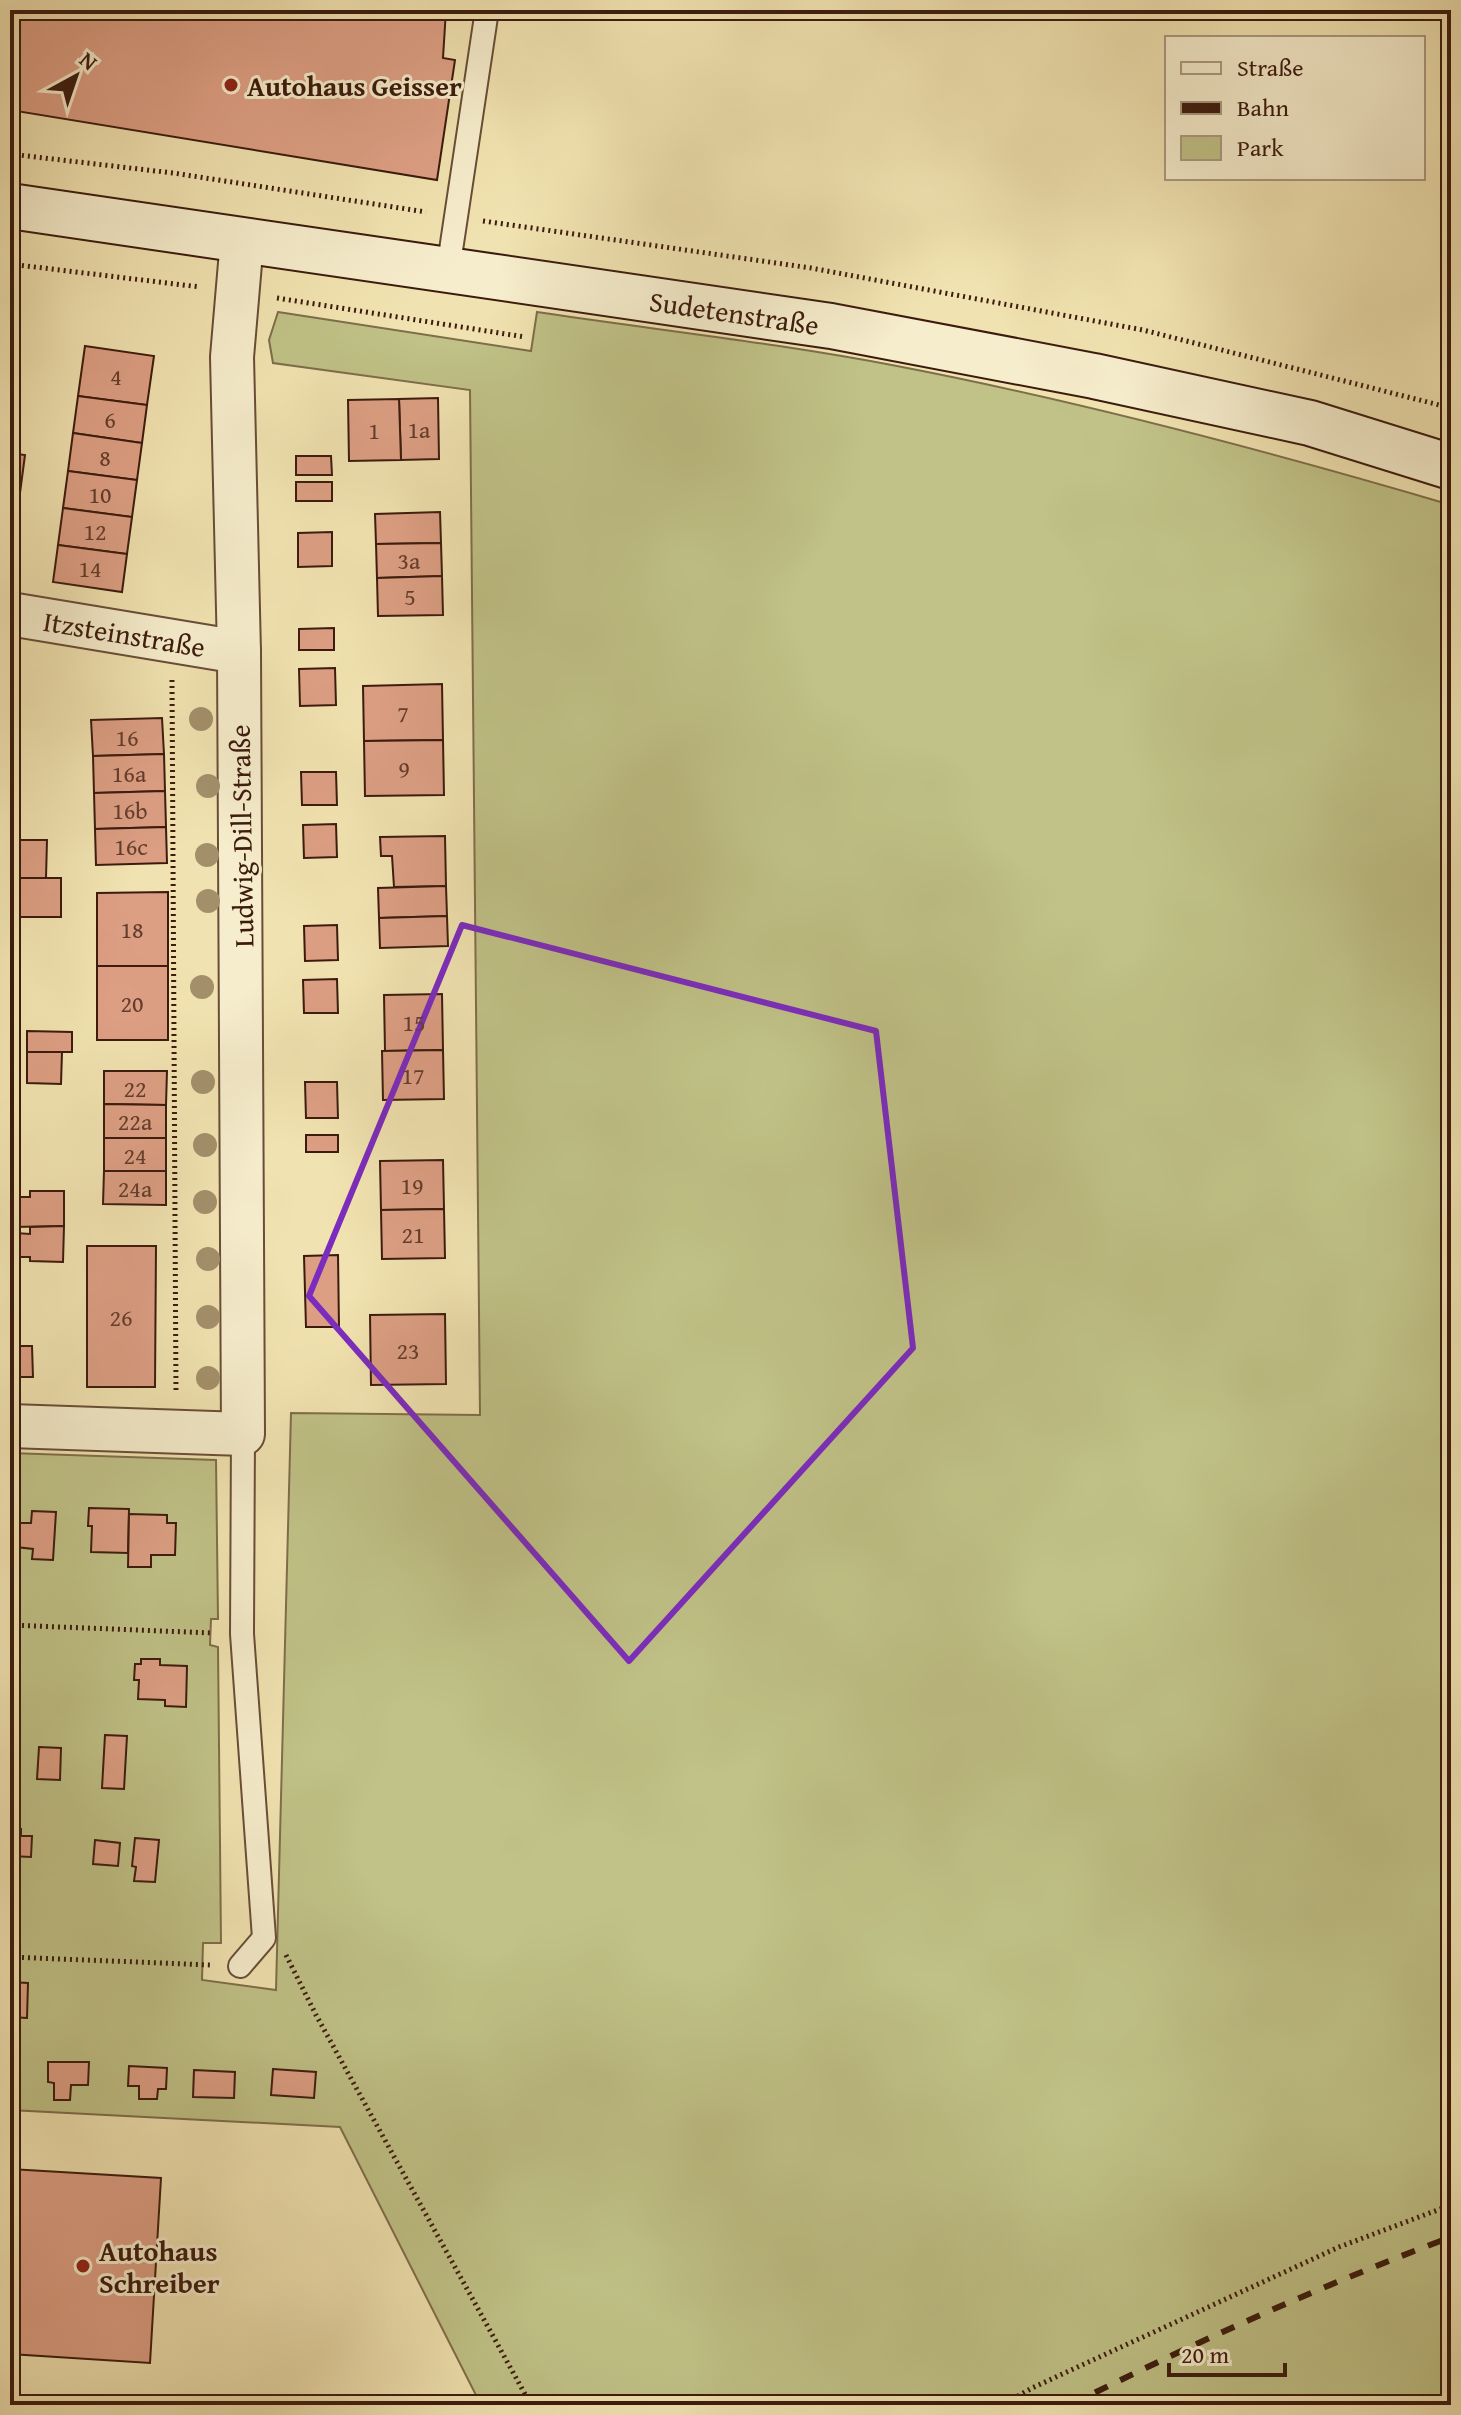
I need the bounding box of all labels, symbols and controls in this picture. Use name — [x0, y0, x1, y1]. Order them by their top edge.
north arrow — [36, 36, 116, 116]
legend — [1165, 36, 1425, 180]
text: N — [73, 44, 105, 78]
text: Straße — [1237, 50, 1304, 85]
place label: Autohaus Geisser — [247, 65, 462, 106]
marker: Autohaus Geisser — [222, 76, 240, 94]
text: Bahn — [1237, 90, 1289, 125]
text: Park — [1237, 130, 1284, 165]
street label: Sudetenstraße — [647, 279, 822, 344]
house number: 4 — [110, 359, 122, 394]
house number: 6 — [104, 402, 116, 437]
house number: 1a — [408, 412, 431, 447]
house number: 1 — [368, 413, 380, 448]
house number: 8 — [99, 440, 111, 475]
house number: 10 — [88, 477, 112, 512]
house number: 12 — [83, 514, 107, 549]
house number: 3a — [398, 543, 421, 578]
house number: 14 — [78, 551, 102, 586]
house number: 5 — [404, 579, 416, 614]
street label: Itzsteinstraße — [40, 599, 208, 667]
house number: 7 — [397, 696, 409, 731]
house number: 16 — [115, 720, 139, 755]
street label: Ludwig-Dill-Straße — [219, 724, 263, 948]
house number: 9 — [398, 751, 410, 786]
house number: 16a — [112, 756, 147, 791]
house number: 16b — [112, 793, 148, 828]
house number: 16c — [114, 829, 148, 864]
house number: 18 — [120, 912, 144, 947]
house number: 20 — [120, 986, 144, 1021]
house number: 15 — [402, 1005, 426, 1040]
house number: 17 — [401, 1058, 425, 1093]
house number: 22 — [123, 1071, 147, 1106]
house number: 22a — [118, 1104, 153, 1139]
house number: 24 — [123, 1138, 147, 1173]
house number: 19 — [400, 1168, 424, 1203]
house number: 24a — [118, 1171, 153, 1206]
house number: 21 — [401, 1217, 425, 1252]
house number: 26 — [109, 1300, 133, 1335]
house number: 23 — [396, 1333, 420, 1368]
place label: Autohaus Schreiber — [99, 2230, 220, 2303]
marker: Autohaus Schreiber — [74, 2257, 92, 2275]
scale bar — [1169, 2327, 1285, 2377]
text: 20 m — [1181, 2337, 1229, 2372]

